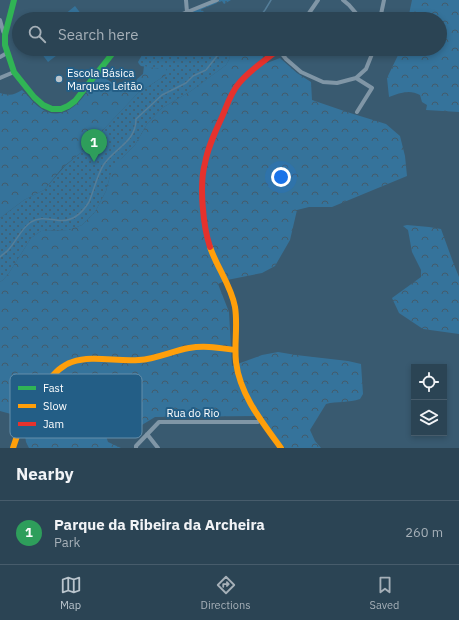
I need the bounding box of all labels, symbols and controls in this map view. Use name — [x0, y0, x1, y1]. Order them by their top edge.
search box — [12, 12, 447, 56]
icon: search — [26, 23, 48, 45]
text: Search here — [58, 25, 138, 44]
place label: Escola Básica Marques Leitão — [67, 66, 142, 93]
marker: Escola Básica Marques Leitão — [54, 74, 64, 84]
pin: 1 — [81, 129, 107, 162]
your location — [271, 167, 291, 187]
map controls — [411, 364, 447, 436]
button: locate — [411, 364, 447, 400]
legend — [10, 374, 142, 438]
text: Fast — [43, 381, 64, 395]
text: Slow — [43, 399, 67, 413]
button: layers — [411, 400, 447, 436]
street label: Rua do Rio — [167, 406, 219, 420]
text: Jam — [43, 417, 64, 431]
text: Nearby — [16, 463, 74, 485]
text: Parque da Ribeira da Archeira — [54, 515, 265, 534]
text: 1 — [25, 524, 33, 541]
text: 260 m — [405, 524, 443, 541]
text: Park — [54, 534, 80, 551]
tab: Map — [60, 574, 82, 612]
tab: Directions — [201, 574, 251, 612]
tab: Saved — [370, 574, 399, 612]

